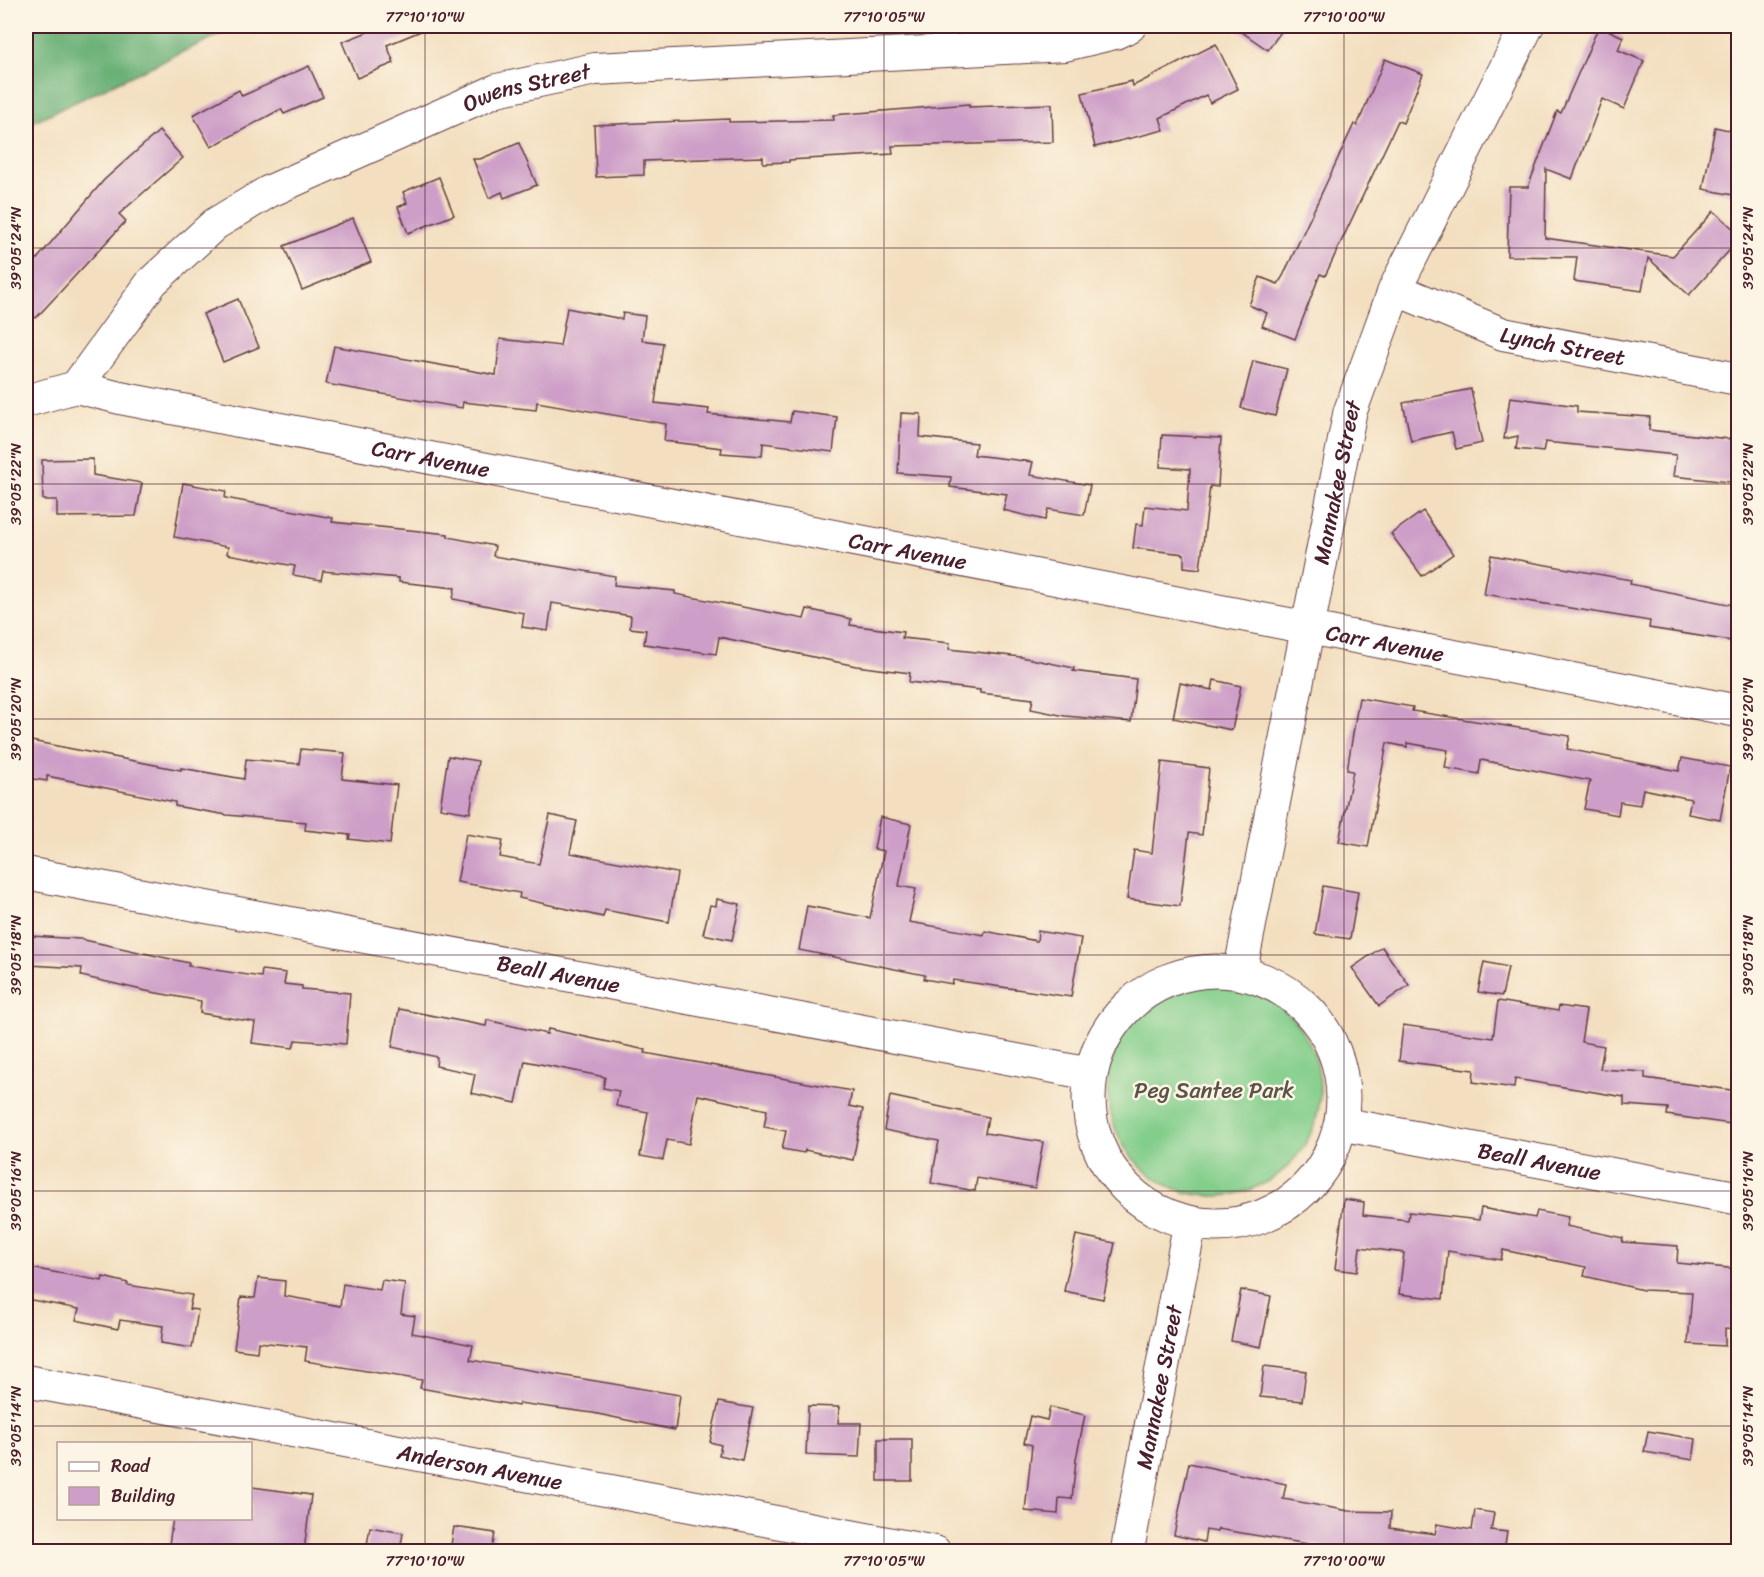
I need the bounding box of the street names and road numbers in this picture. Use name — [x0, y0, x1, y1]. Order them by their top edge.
street label: Owens Street — [456, 51, 595, 123]
street label: Lynch Street — [1497, 315, 1629, 377]
street label: Mannakee Street — [1302, 394, 1373, 568]
street label: Carr Avenue — [368, 428, 493, 489]
street label: Carr Avenue — [846, 520, 970, 581]
street label: Carr Avenue — [1323, 613, 1447, 674]
street label: Beall Avenue — [494, 943, 623, 1005]
street label: Beall Avenue — [1475, 1131, 1604, 1192]
street label: Mannakee Street — [1124, 1301, 1194, 1472]
street label: Anderson Avenue — [393, 1432, 566, 1502]

